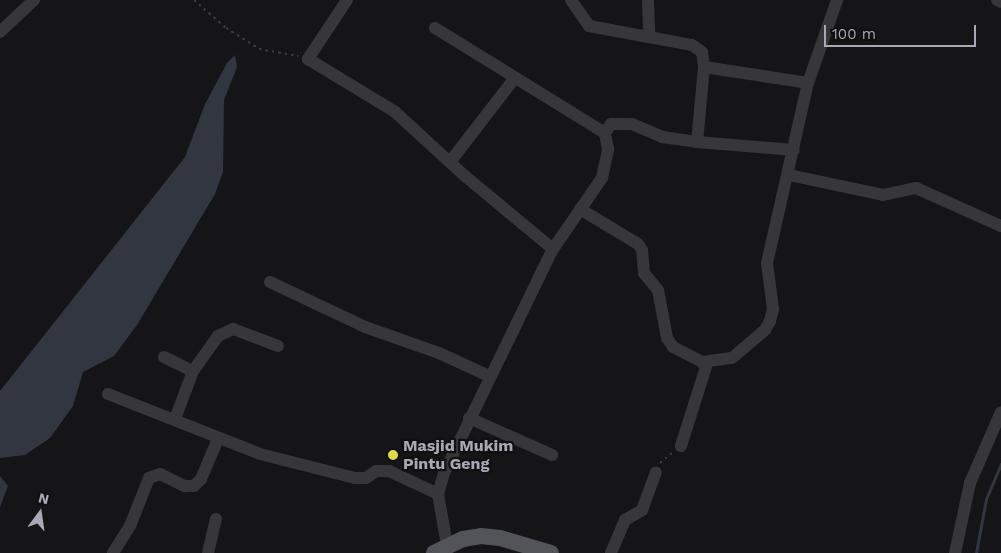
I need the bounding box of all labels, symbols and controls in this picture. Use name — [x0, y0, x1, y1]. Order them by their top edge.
scale bar — [826, 15, 978, 47]
text: 100 m — [832, 25, 876, 43]
place label: Masjid Mukim Pintu Geng — [403, 436, 513, 474]
marker: Masjid Mukim Pintu Geng — [387, 449, 399, 461]
north arrow — [15, 488, 65, 538]
text: N — [37, 489, 51, 507]

